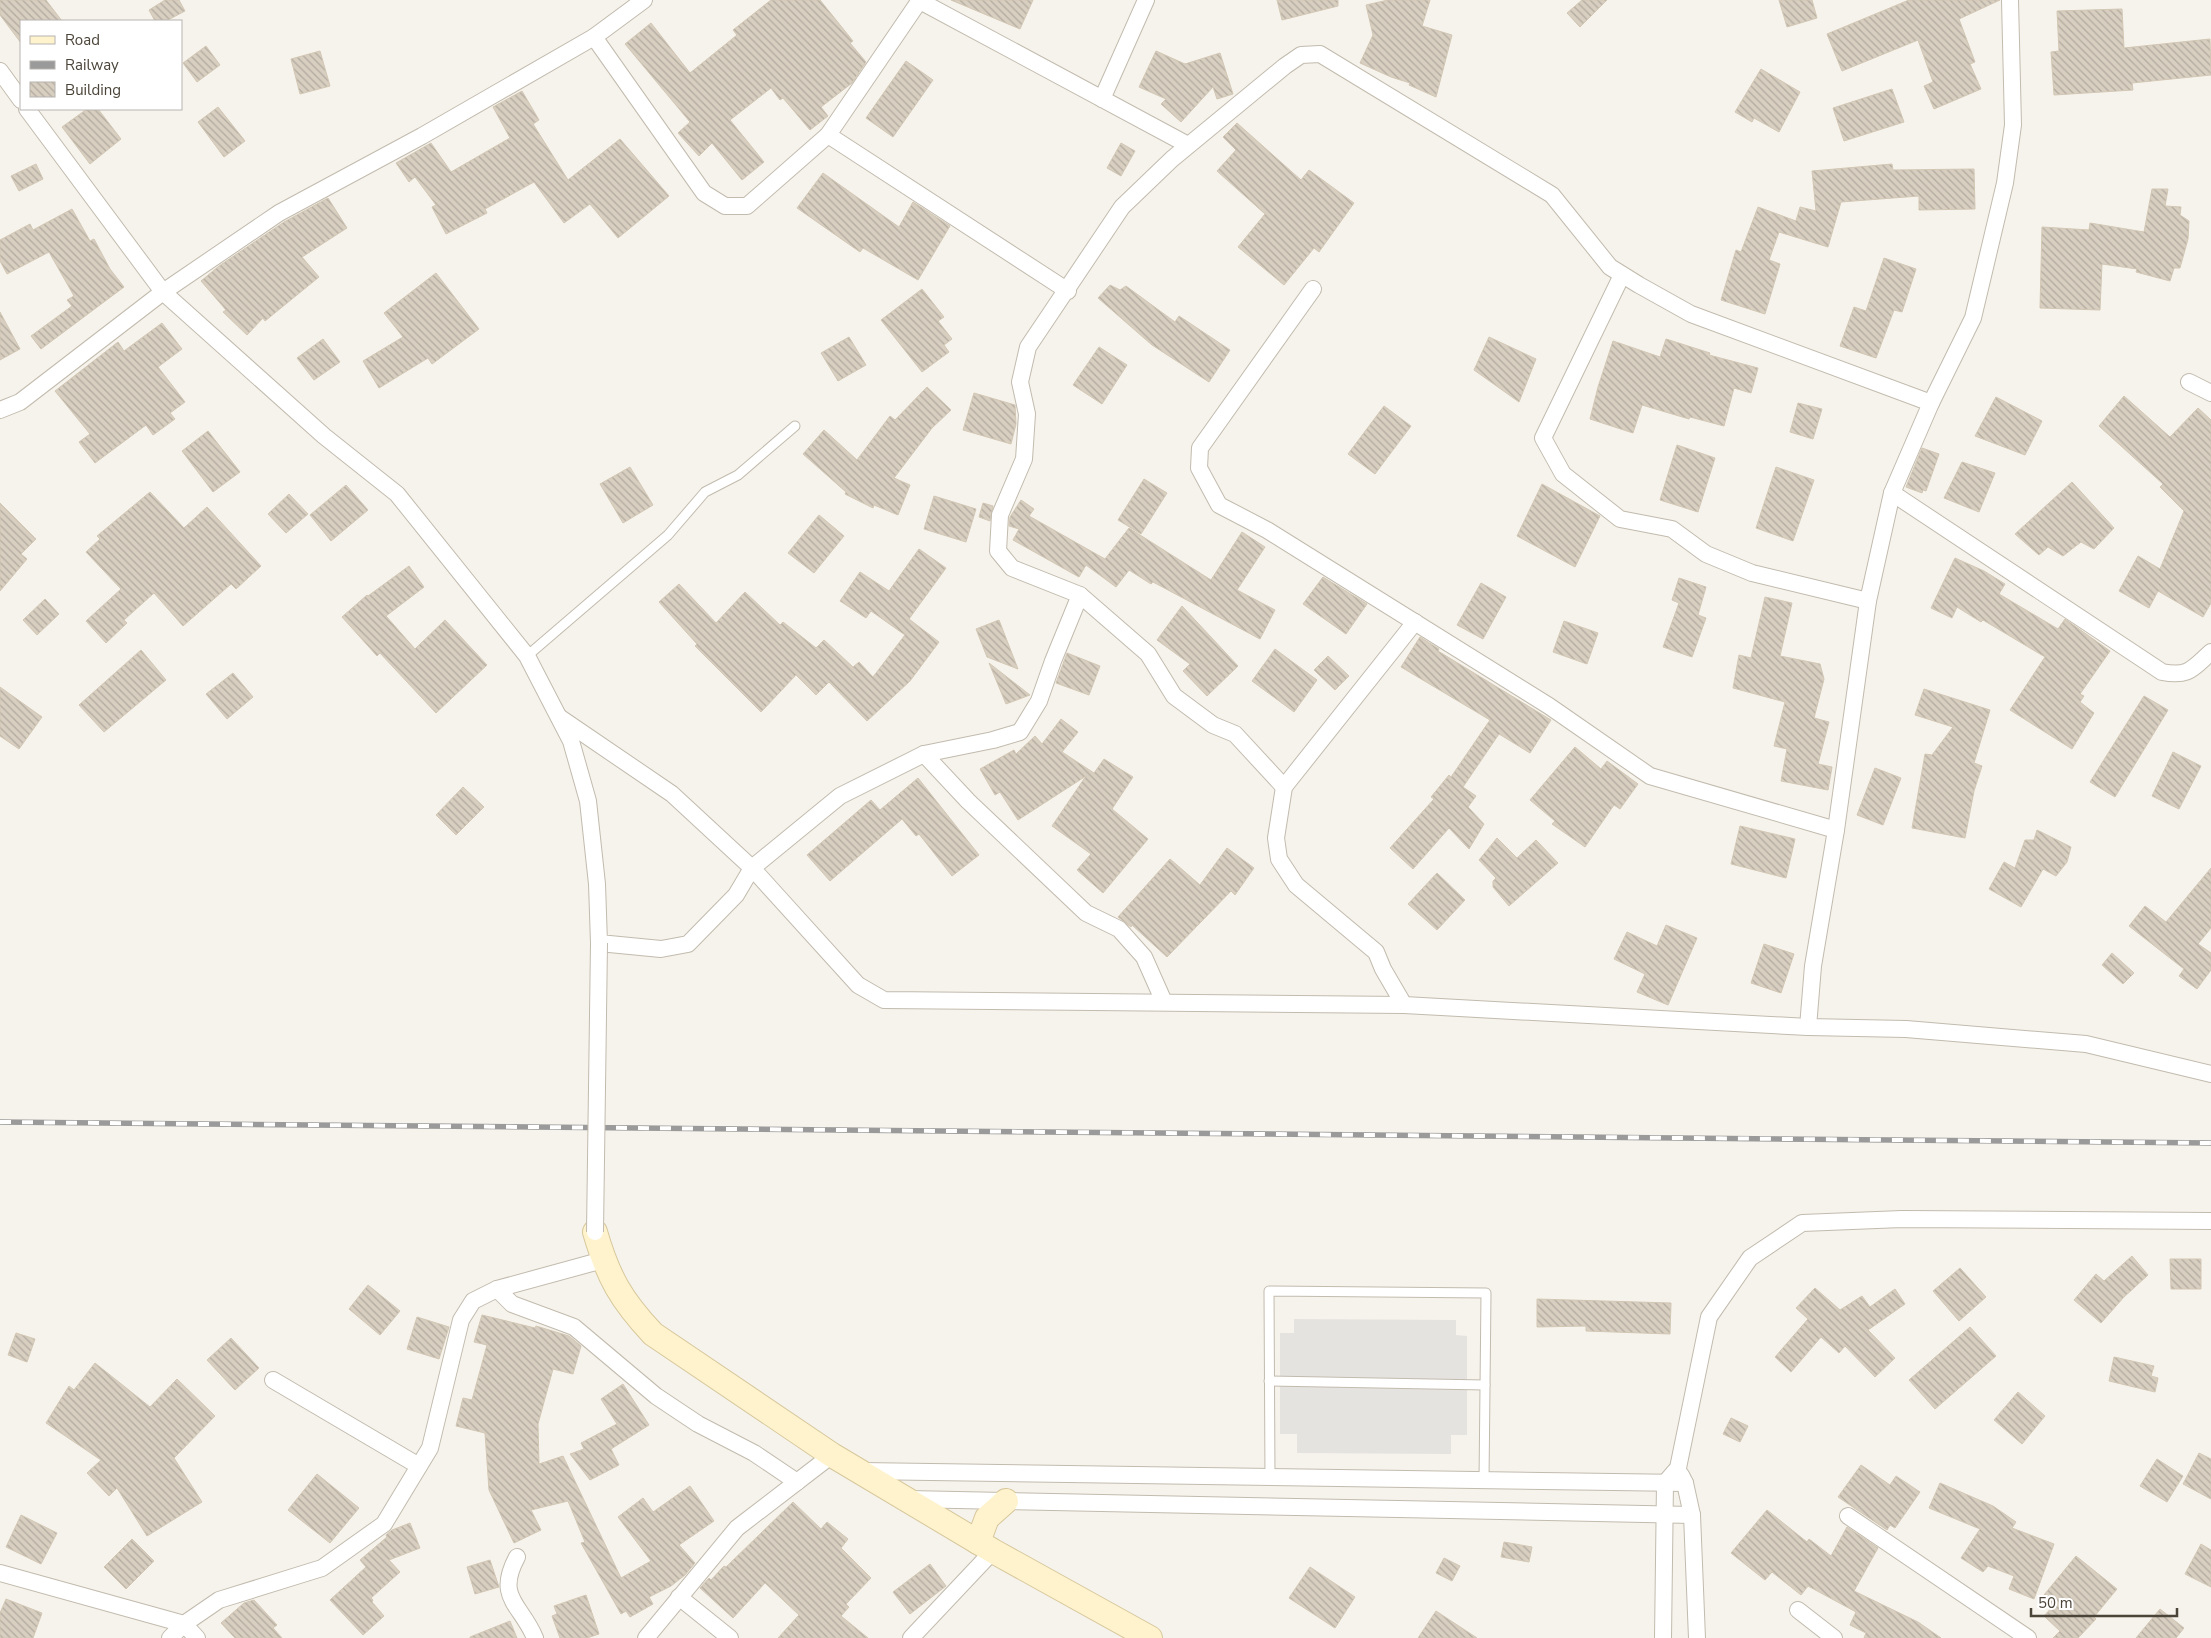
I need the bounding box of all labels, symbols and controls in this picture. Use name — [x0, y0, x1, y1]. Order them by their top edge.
legend — [20, 20, 182, 110]
text: Road — [65, 30, 100, 50]
text: Railway — [65, 55, 119, 75]
text: Building — [65, 80, 121, 100]
scale bar — [2031, 1586, 2177, 1618]
text: 50 m — [2038, 1593, 2073, 1613]

